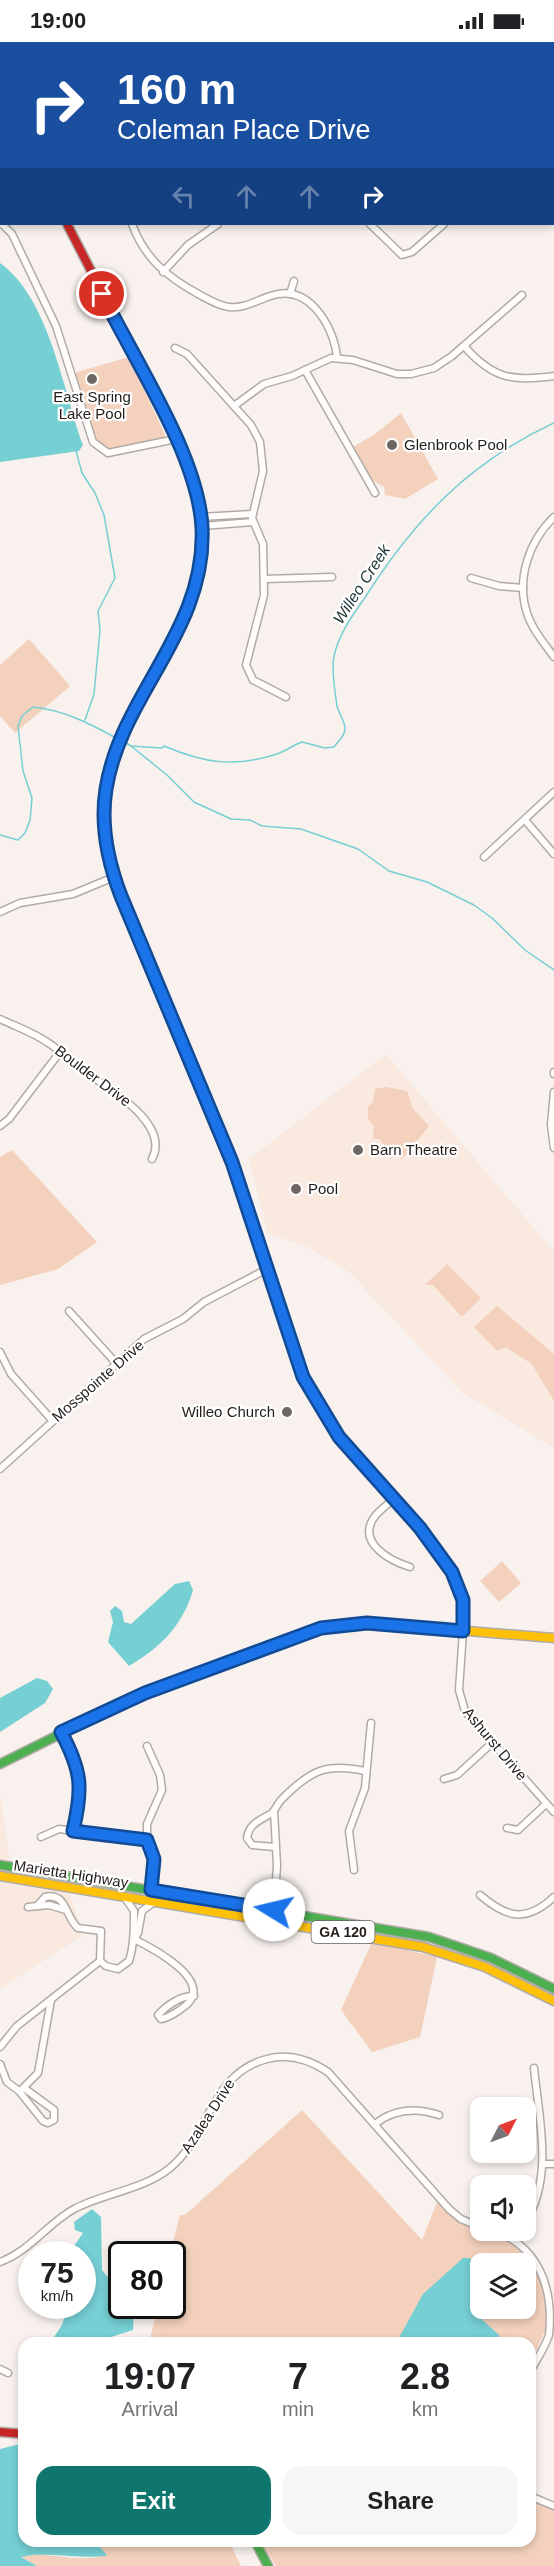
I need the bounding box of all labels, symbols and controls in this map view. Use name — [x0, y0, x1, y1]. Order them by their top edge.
text: 19:00 — [30, 8, 86, 33]
icon: right — [18, 66, 96, 144]
text: 160 m — [117, 66, 236, 113]
text: Coleman Place Drive — [117, 115, 371, 145]
icon: left — [167, 180, 200, 213]
icon: ahead — [230, 180, 263, 213]
icon: ahead — [293, 180, 326, 213]
icon: right — [356, 180, 389, 213]
pin — [76, 268, 127, 319]
icon: arrive — [85, 277, 118, 310]
marker: East Spring Lake Pool — [85, 372, 99, 386]
place label: East Spring Lake Pool — [53, 388, 131, 422]
place label: Glenbrook Pool — [404, 436, 507, 453]
marker: Glenbrook Pool — [385, 438, 399, 452]
water label: Willeo Creek — [330, 541, 394, 627]
street label: Boulder Drive — [52, 1041, 135, 1110]
place label: Barn Theatre — [370, 1141, 457, 1158]
marker: Barn Theatre — [351, 1143, 365, 1157]
place label: Pool — [308, 1180, 338, 1197]
marker: Pool — [289, 1182, 303, 1196]
street label: Mosspointe Drive — [48, 1336, 147, 1425]
place label: Willeo Church — [182, 1403, 275, 1420]
marker: Willeo Church — [280, 1405, 294, 1419]
street label: Ashurst Drive — [460, 1704, 531, 1784]
street label: Marietta Highway — [13, 1856, 130, 1891]
position arrow — [242, 1878, 306, 1942]
road number: GA 120 — [312, 1921, 374, 1943]
street label: Azalea Drive — [177, 2075, 238, 2156]
north arrow — [470, 2097, 536, 2163]
map controls — [470, 2097, 536, 2319]
button: sound — [470, 2175, 536, 2241]
speed limit sign: 80 — [108, 2241, 186, 2319]
button: layers — [470, 2253, 536, 2319]
text: 75 — [40, 2256, 74, 2289]
text: km/h — [41, 2287, 73, 2304]
text: 19:07 — [104, 2356, 196, 2397]
text: 7 — [288, 2356, 308, 2397]
text: 2.8 — [400, 2356, 450, 2397]
text: Arrival — [122, 2398, 178, 2420]
text: min — [282, 2398, 314, 2420]
text: km — [412, 2398, 438, 2420]
button: Exit — [36, 2466, 271, 2535]
button: Share — [283, 2466, 518, 2535]

